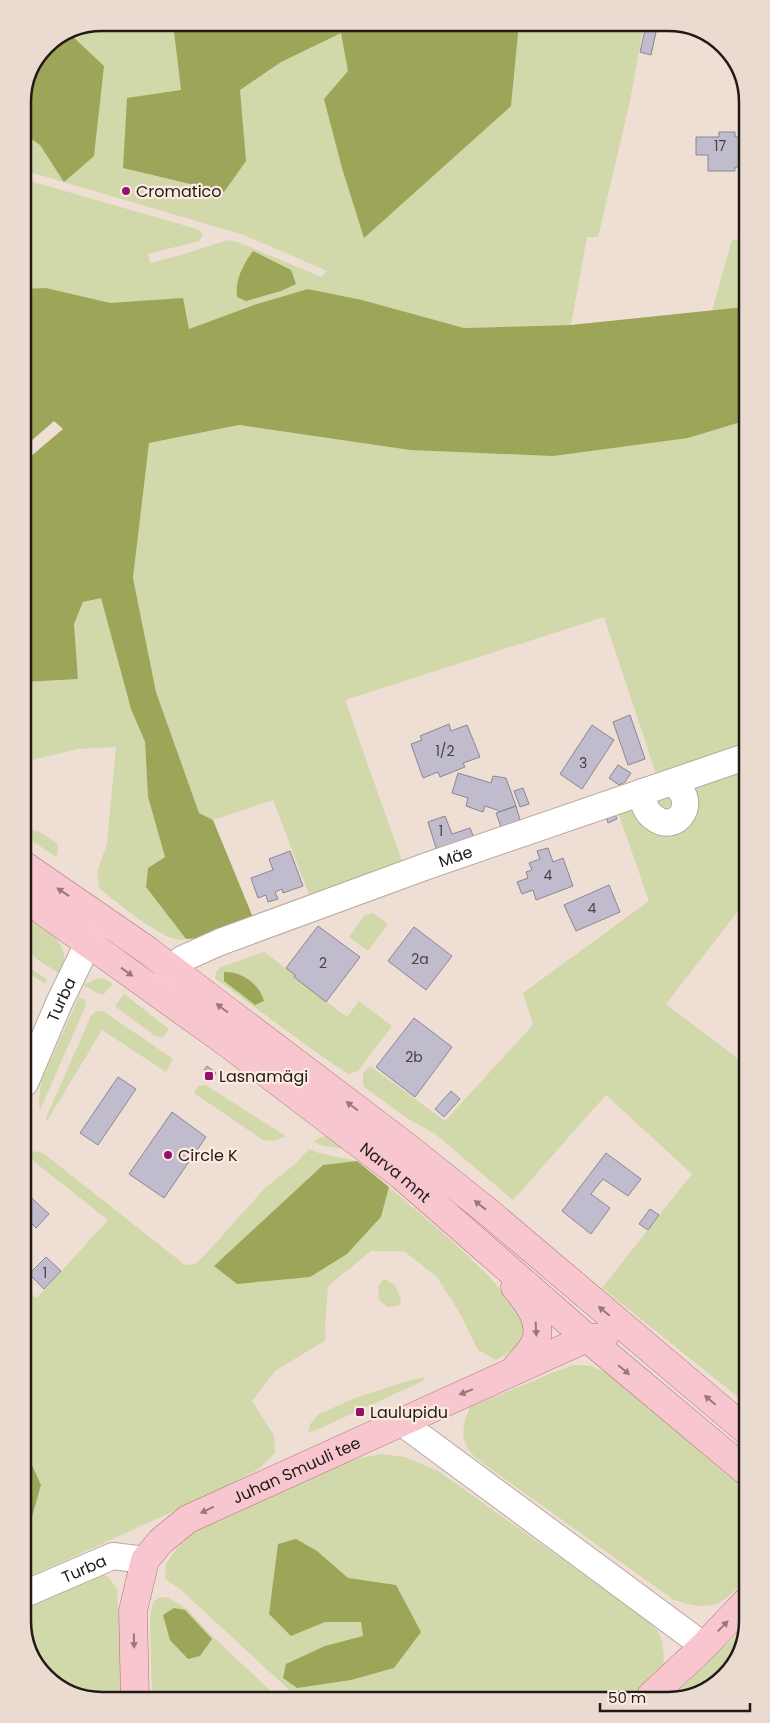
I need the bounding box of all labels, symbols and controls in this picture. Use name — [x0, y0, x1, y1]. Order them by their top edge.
house number: 17 — [714, 136, 726, 156]
place label: Cromatico — [136, 180, 222, 203]
marker: Cromatico — [120, 185, 132, 197]
house number: 1/2 — [435, 741, 455, 761]
house number: 3 — [579, 753, 587, 773]
house number: 1 — [439, 821, 443, 841]
street label: Mäe — [435, 840, 476, 873]
house number: 4 — [544, 865, 553, 885]
one-way arrow — [56, 887, 70, 897]
house number: 4 — [588, 898, 597, 918]
house number: 2a — [411, 949, 429, 969]
house number: 2 — [319, 953, 327, 973]
one-way arrow — [120, 967, 134, 977]
street label: Turba — [41, 973, 81, 1025]
one-way arrow — [216, 1002, 229, 1013]
house number: 2b — [405, 1047, 423, 1067]
place label: Lasnamägi — [219, 1065, 308, 1088]
marker: Lasnamägi — [203, 1070, 215, 1082]
one-way arrow — [346, 1100, 359, 1111]
street label: Narva mnt — [355, 1137, 436, 1208]
place label: Circle K — [178, 1144, 238, 1167]
marker: Circle K — [162, 1149, 174, 1161]
one-way arrow — [474, 1200, 487, 1211]
house number: 1 — [43, 1263, 47, 1283]
one-way arrow — [598, 1305, 611, 1316]
one-way arrow — [532, 1321, 540, 1337]
one-way arrow — [618, 1364, 631, 1375]
one-way arrow — [459, 1389, 473, 1397]
one-way arrow — [703, 1394, 716, 1405]
place label: Laulupidu — [370, 1401, 448, 1424]
marker: Laulupidu — [354, 1406, 366, 1418]
street label: Juhan Smuuli tee — [228, 1431, 364, 1509]
one-way arrow — [200, 1507, 214, 1515]
street label: Turba — [58, 1549, 110, 1588]
one-way arrow — [717, 1620, 729, 1632]
one-way arrow — [130, 1633, 138, 1649]
scale bar — [600, 1680, 750, 1712]
text: 50 m — [608, 1687, 646, 1708]

